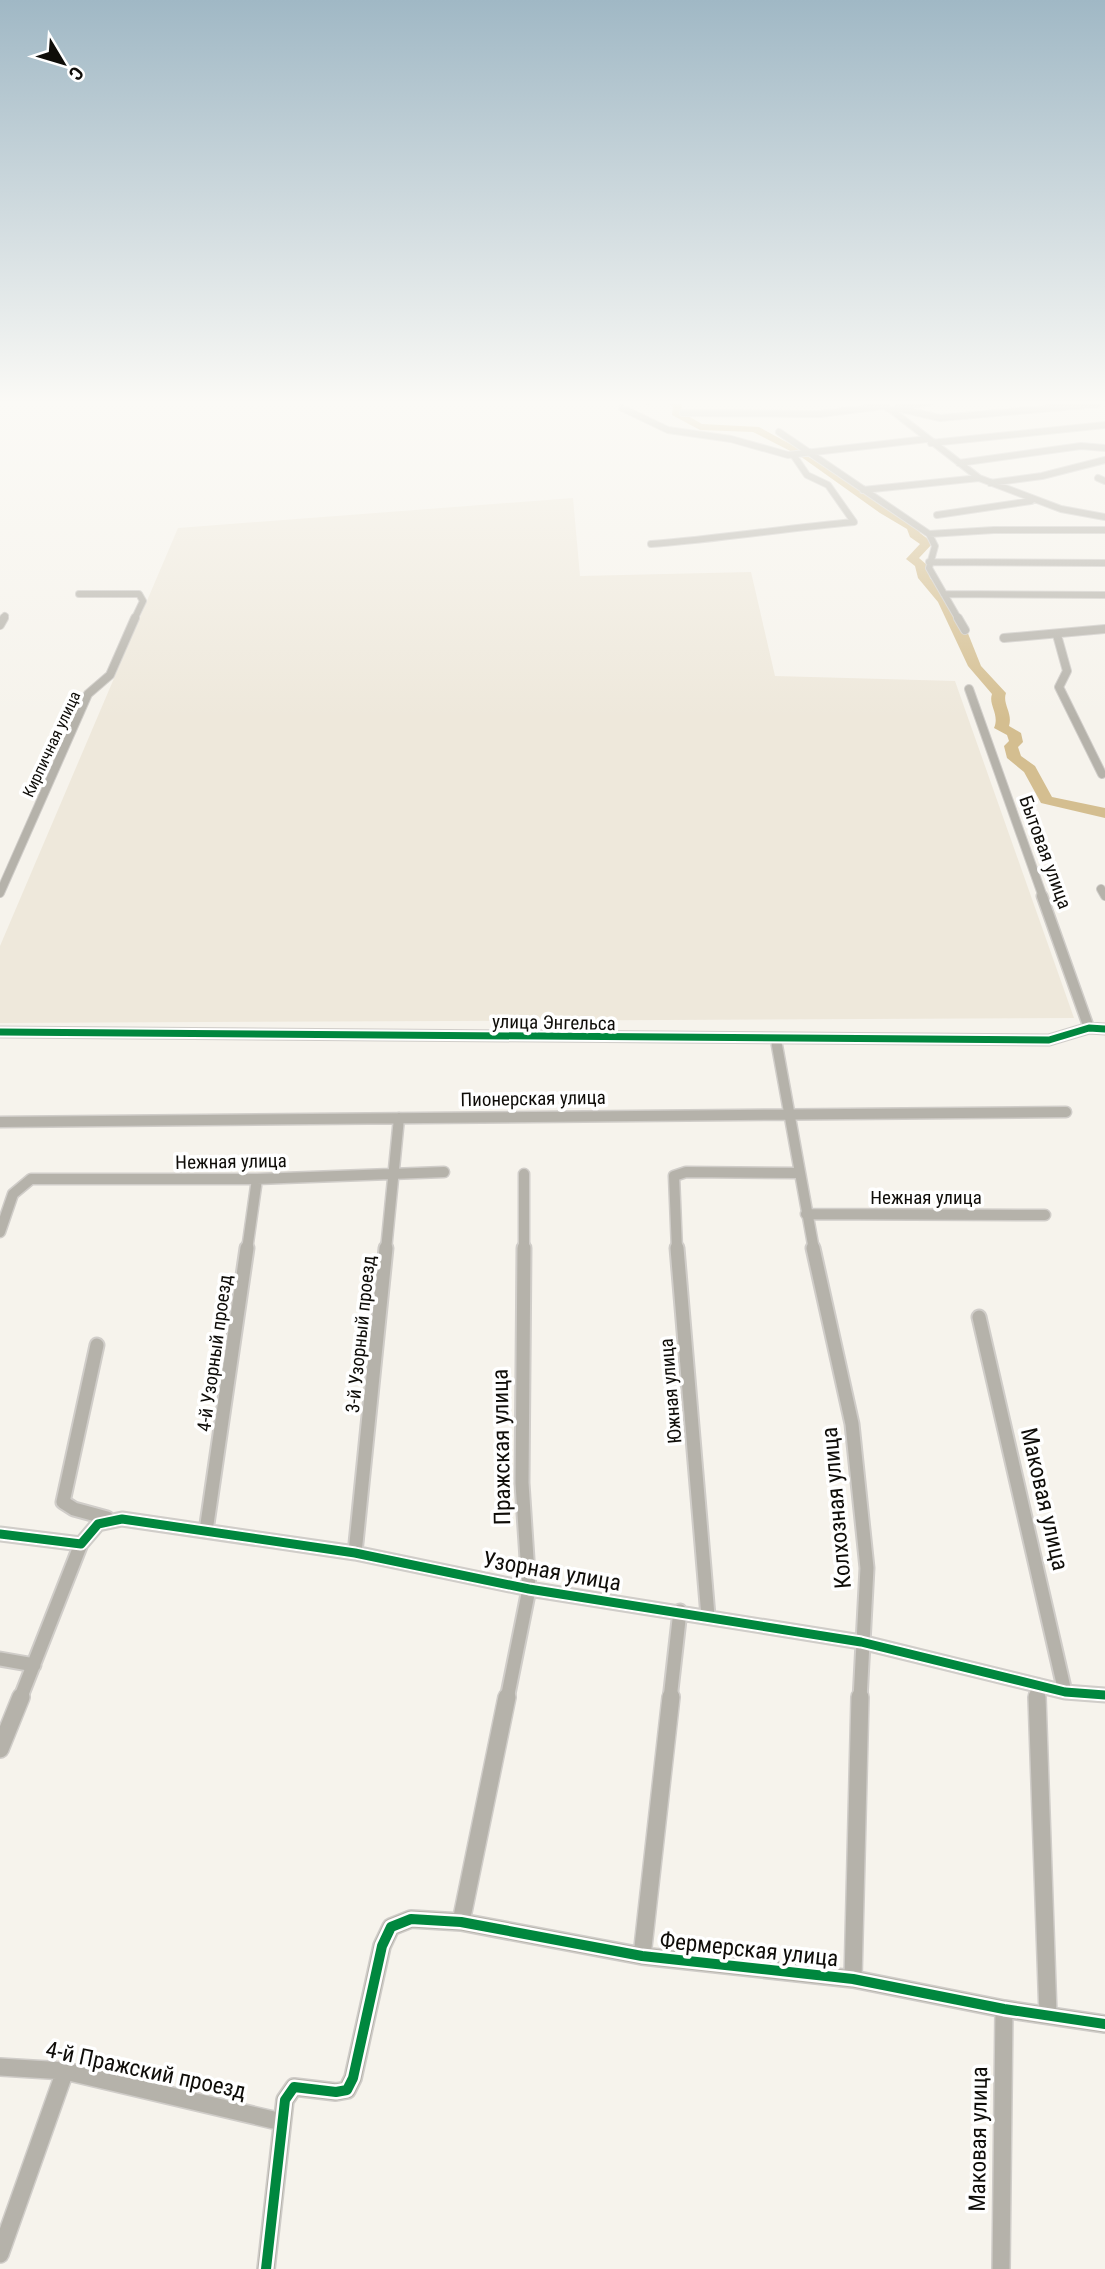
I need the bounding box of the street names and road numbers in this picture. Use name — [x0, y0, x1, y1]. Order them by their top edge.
street label: Кирпичная улица — [19, 688, 84, 800]
street label: Бытовая улица — [1014, 792, 1077, 912]
street label: улица Энгельса — [492, 1010, 616, 1035]
street label: Пионерская улица — [460, 1086, 606, 1111]
street label: Нежная улица — [175, 1149, 287, 1174]
street label: Нежная улица — [870, 1186, 982, 1209]
street label: 3-й Узорный проезд — [341, 1254, 380, 1414]
street label: 4-й Узорный проезд — [192, 1273, 237, 1433]
street label: Южная улица — [654, 1337, 687, 1444]
street label: Пражская улица — [487, 1369, 516, 1525]
street label: Маковая улица — [1015, 1425, 1074, 1573]
street label: Колхозная улица — [816, 1426, 857, 1590]
street label: Узорная улица — [481, 1546, 623, 1597]
street label: Фермерская улица — [658, 1927, 840, 1972]
street label: 4-й Пражский проезд — [43, 2036, 249, 2105]
street label: Маковая улица — [964, 2066, 993, 2212]

